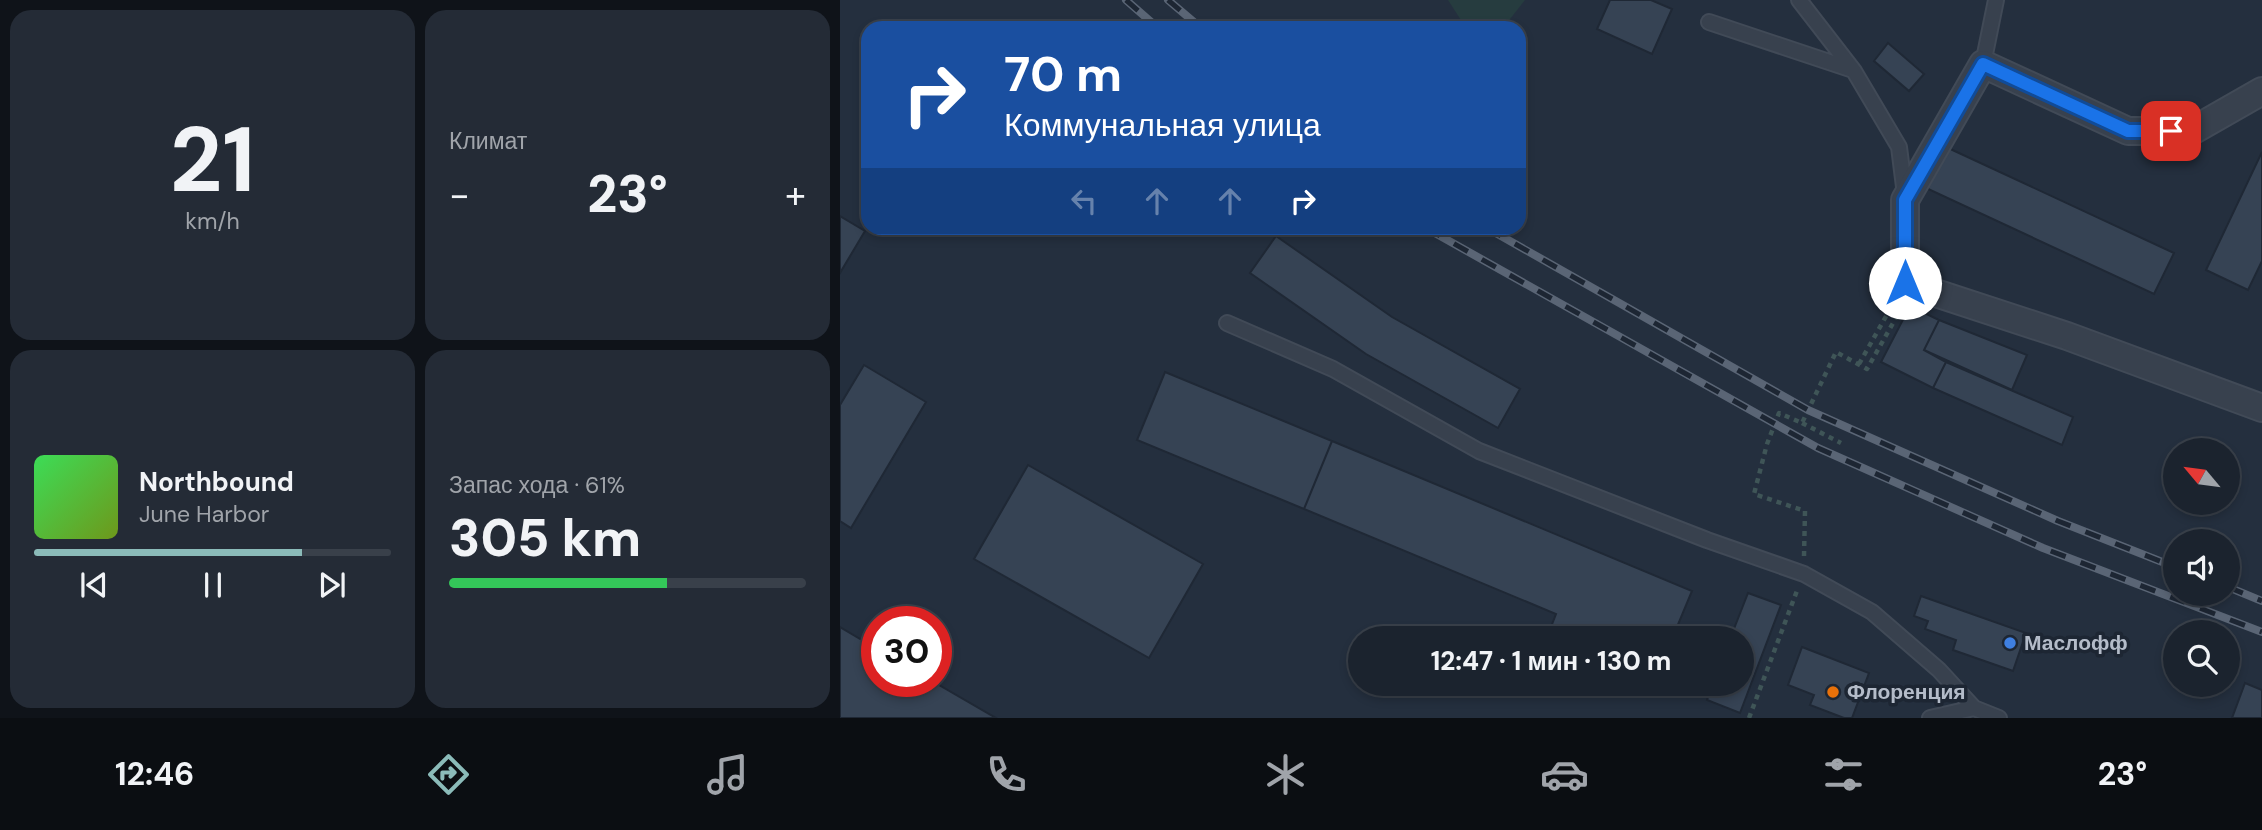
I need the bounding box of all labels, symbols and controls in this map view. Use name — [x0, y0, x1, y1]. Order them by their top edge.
text: 70 m — [1004, 42, 1122, 106]
icon: right — [889, 49, 980, 140]
text: 21 — [170, 101, 255, 219]
pin — [2141, 101, 2201, 161]
text: Коммунальная улица — [1004, 104, 1321, 146]
icon: arrive — [2152, 112, 2190, 150]
text: Климат — [449, 126, 527, 156]
text: 23° — [587, 160, 668, 228]
text: − — [449, 170, 470, 220]
text: + — [785, 170, 806, 220]
icon: left — [1065, 182, 1103, 220]
icon: ahead — [1138, 182, 1176, 220]
icon: ahead — [1211, 182, 1249, 220]
icon: right — [1284, 182, 1322, 220]
text: km/h — [185, 206, 240, 236]
position arrow — [1868, 246, 1942, 320]
north arrow — [2163, 438, 2240, 514]
map controls — [2163, 438, 2240, 697]
text: Northbound — [139, 465, 294, 499]
text: Запас хода · 61% — [449, 470, 625, 500]
text: June Harbor — [139, 499, 269, 529]
text: 305 km — [449, 504, 641, 572]
button: sound — [2163, 529, 2240, 606]
icon: previous — [75, 566, 113, 604]
icon: pause — [194, 566, 232, 604]
icon: next — [313, 566, 351, 604]
speed limit sign: 30 — [861, 606, 952, 697]
button: search — [2163, 620, 2240, 697]
place label: Маслофф — [2024, 629, 2128, 657]
marker: Маслофф — [2002, 635, 2018, 651]
text: 12:47 · 1 мин · 130 m — [1431, 644, 1671, 678]
place label: Флоренция — [1847, 678, 1966, 706]
marker: Флоренция — [1825, 684, 1841, 700]
icon: directions — [424, 750, 473, 799]
icon: music — [703, 750, 752, 799]
icon: phone — [982, 750, 1031, 799]
icon: climate — [1261, 750, 1310, 799]
icon: car — [1540, 750, 1589, 799]
icon: filters — [1819, 750, 1868, 799]
text: 12:46 — [115, 753, 194, 795]
text: 23° — [2098, 753, 2147, 795]

